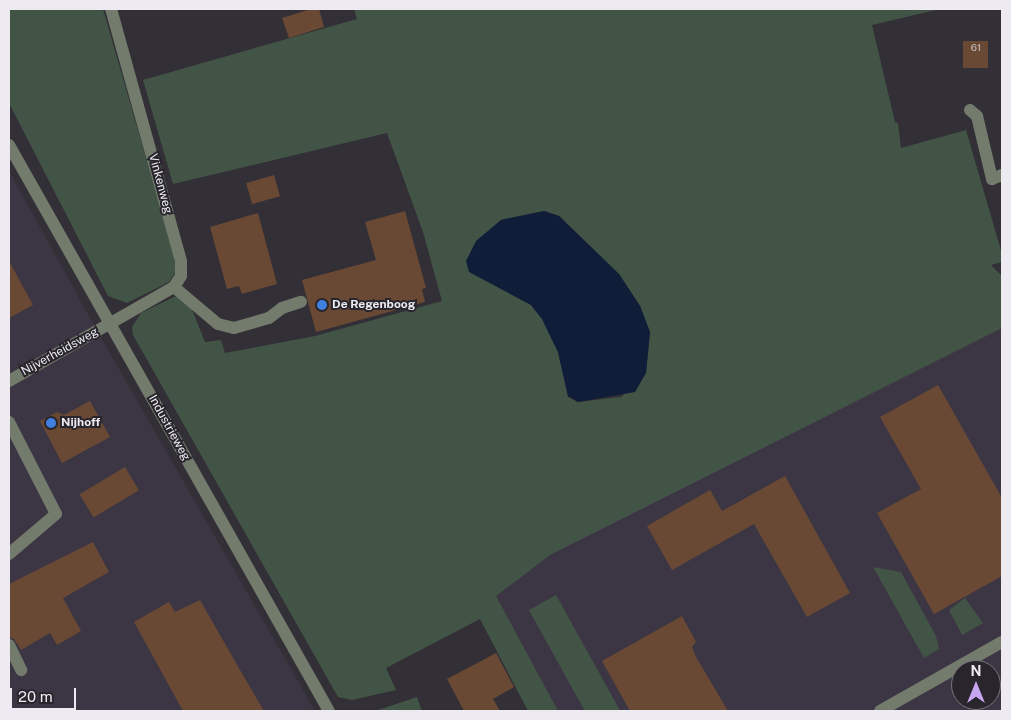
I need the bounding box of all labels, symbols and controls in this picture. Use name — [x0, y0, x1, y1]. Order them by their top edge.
house number: 61 — [971, 42, 981, 54]
street label: Vinkenweg — [145, 152, 175, 216]
place label: De Regenboog — [332, 298, 415, 312]
marker: De Regenboog — [316, 299, 328, 311]
street label: Nijverheidsweg — [19, 325, 101, 379]
street label: Industrieweg — [145, 393, 193, 463]
place label: Nijhoff — [61, 416, 100, 430]
marker: Nijhoff — [45, 417, 57, 429]
north arrow — [951, 660, 1001, 710]
text: N — [971, 663, 981, 679]
scale bar — [12, 678, 79, 710]
text: 20 m — [18, 688, 53, 705]

